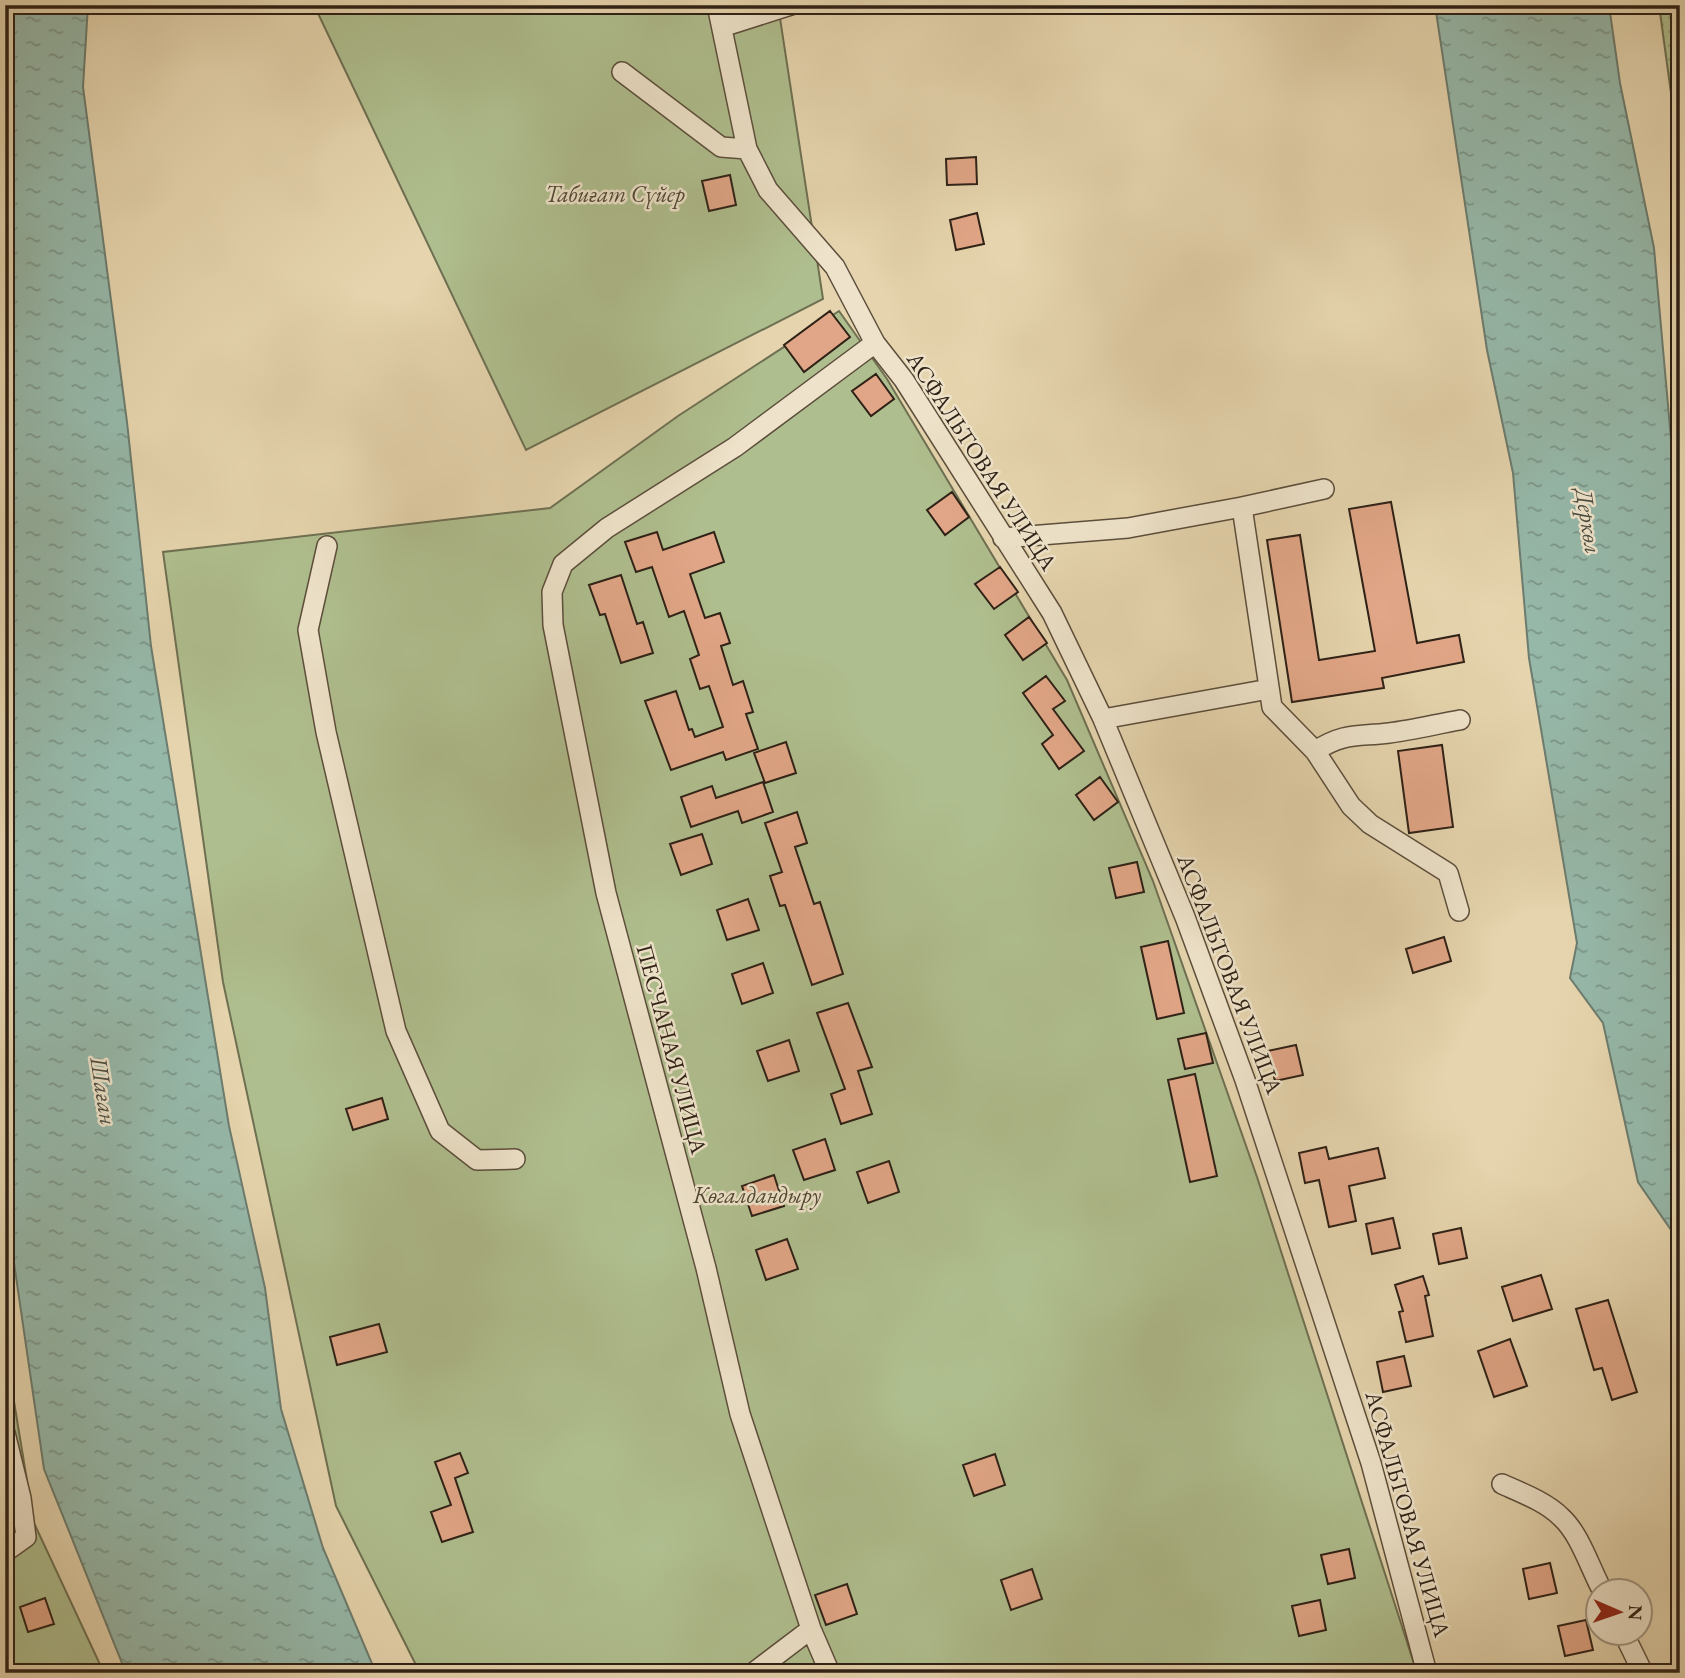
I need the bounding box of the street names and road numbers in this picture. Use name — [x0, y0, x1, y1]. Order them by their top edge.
street label: АСФАЛЬТОВАЯ УЛИЦА — [900, 345, 1064, 577]
street label: АСФАЛЬТОВАЯ УЛИЦА — [1170, 849, 1290, 1099]
street label: ПЕСЧАНАЯ УЛИЦА — [630, 941, 715, 1158]
street label: АСФАЛЬТОВАЯ УЛИЦА — [1358, 1387, 1458, 1642]

